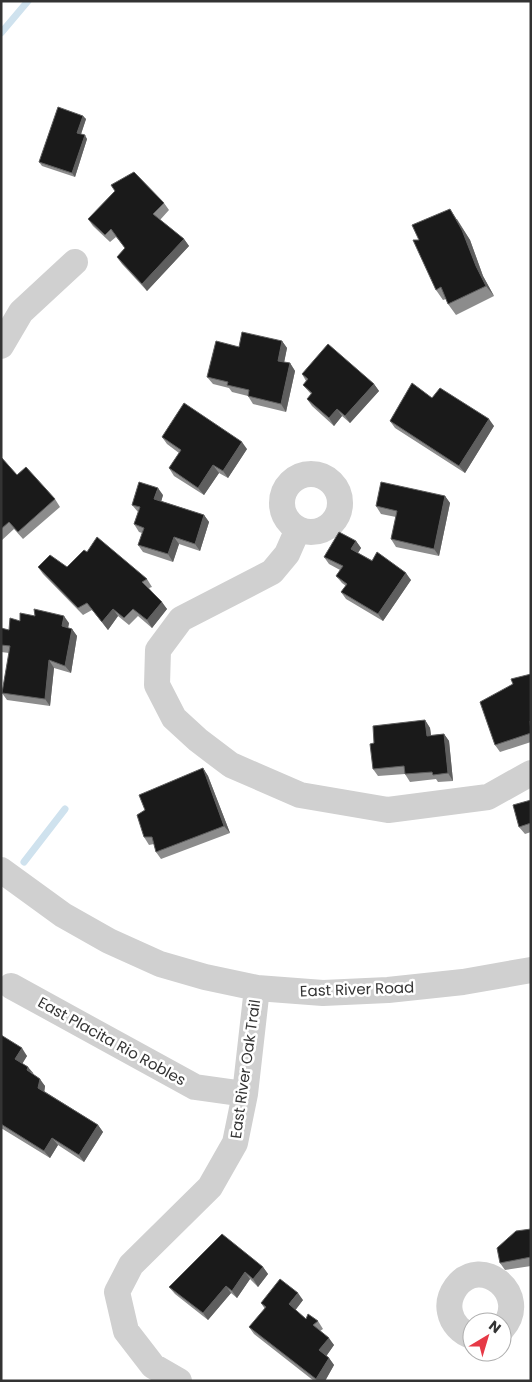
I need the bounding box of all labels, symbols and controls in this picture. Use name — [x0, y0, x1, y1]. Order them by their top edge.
street label: East River Road — [300, 977, 414, 1001]
street label: East Placita Rio Robles — [34, 992, 190, 1091]
street label: East River Oak Trail — [225, 998, 265, 1140]
north arrow — [462, 1312, 512, 1362]
text: N — [485, 1316, 505, 1338]

